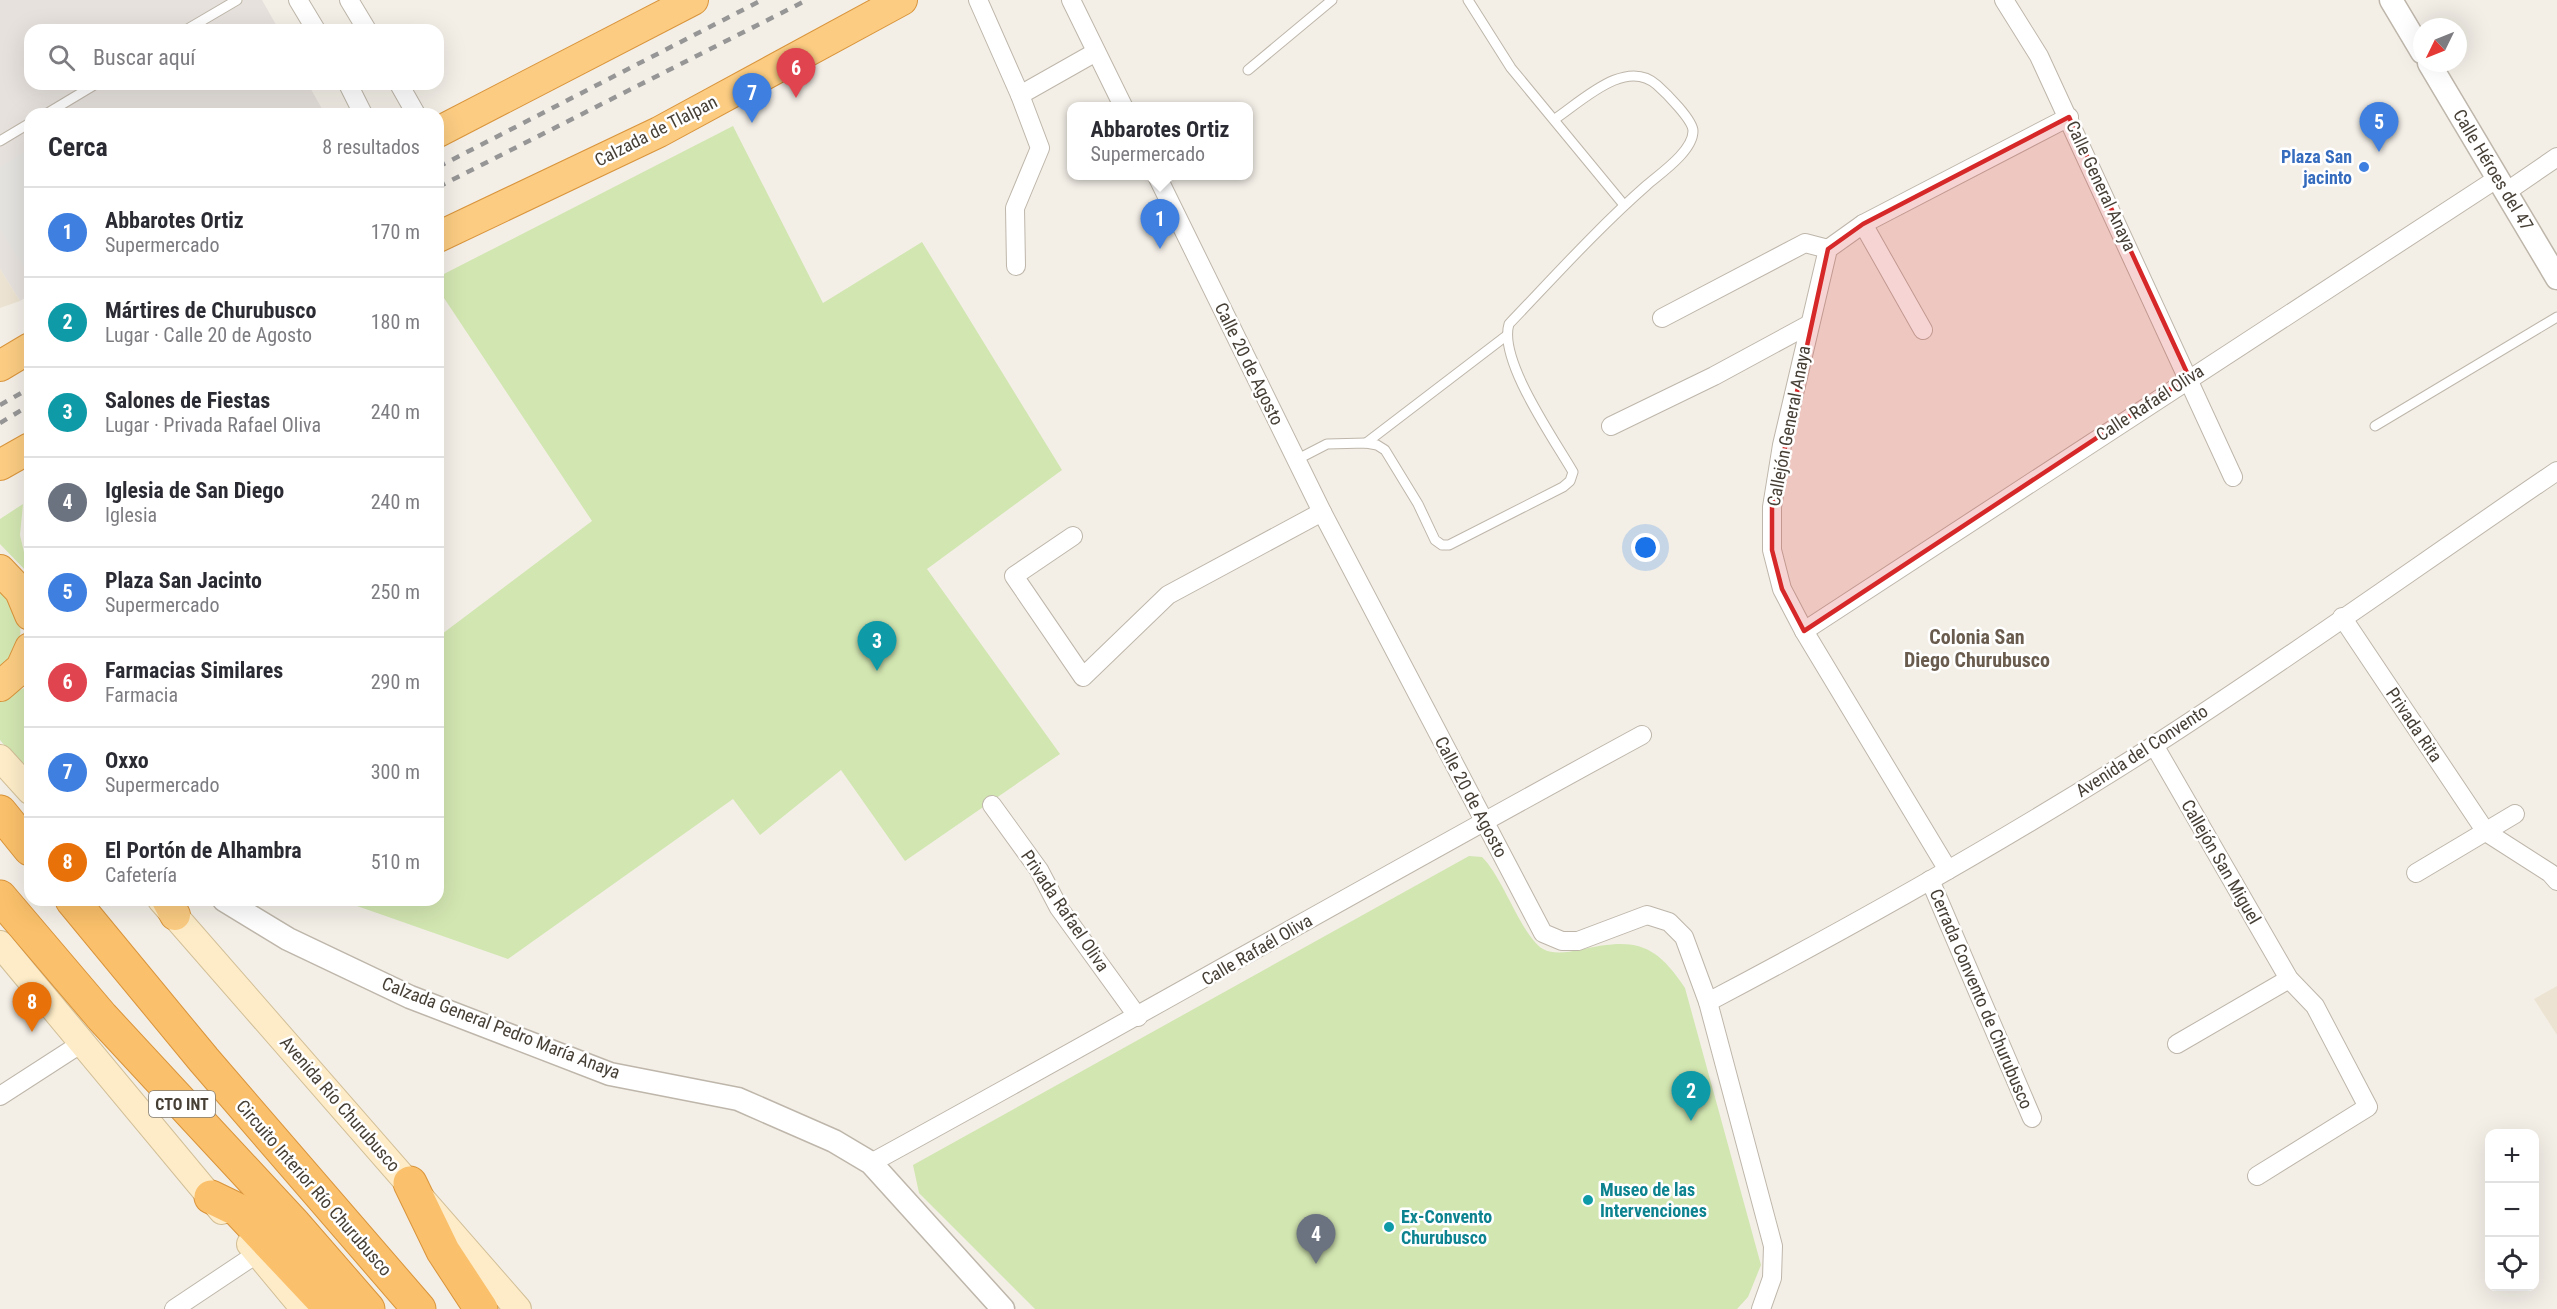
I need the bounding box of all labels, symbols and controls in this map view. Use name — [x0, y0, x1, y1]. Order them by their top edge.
north arrow — [2413, 18, 2467, 72]
search box — [24, 24, 444, 90]
icon: search — [45, 41, 78, 74]
text: Buscar aquí — [93, 45, 196, 70]
pin: 6 — [776, 48, 816, 98]
pin: 7 — [732, 74, 771, 123]
street label: Calzada de Tlalpan — [591, 91, 721, 171]
popup — [1067, 102, 1253, 180]
pin: 5 — [2360, 102, 2398, 152]
street label: Calle Héroes del 47 — [2449, 105, 2538, 234]
text: Abbarotes Ortiz — [1091, 117, 1229, 142]
street label: Calle General Anaya — [2062, 117, 2141, 254]
text: Cerca — [48, 132, 108, 162]
text: 8 resultados — [322, 135, 420, 159]
text: Supermercado — [1091, 142, 1205, 166]
place label: Plaza San jacinto — [2281, 146, 2352, 188]
marker: Plaza San jacinto — [2357, 160, 2371, 174]
pin: 1 — [1140, 200, 1180, 249]
text: Abbarotes Ortiz — [105, 208, 244, 233]
text: 1 — [62, 220, 73, 244]
text: 170 m — [371, 220, 420, 244]
text: Supermercado — [105, 233, 220, 257]
text: Mártires de Churubusco — [105, 298, 316, 323]
street label: Calle 20 de Agosto — [1211, 299, 1288, 428]
text: 2 — [62, 310, 73, 334]
text: 180 m — [371, 310, 420, 334]
text: Lugar · Calle 20 de Agosto — [105, 323, 312, 347]
street label: Callejón General Anaya — [1763, 344, 1814, 508]
street label: Calle Rafaél Oliva — [2092, 360, 2207, 445]
text: Salones de Fiestas — [105, 388, 270, 413]
text: 3 — [62, 400, 73, 424]
text: 240 m — [371, 400, 420, 424]
text: Lugar · Privada Rafael Oliva — [105, 413, 321, 437]
text: Iglesia de San Diego — [105, 478, 284, 503]
text: 4 — [62, 490, 73, 514]
text: 240 m — [371, 490, 420, 514]
text: Iglesia — [105, 503, 157, 527]
your location — [1631, 533, 1660, 562]
text: Plaza San Jacinto — [105, 568, 262, 593]
text: 5 — [62, 580, 73, 604]
text: 250 m — [371, 580, 420, 604]
text: Supermercado — [105, 593, 220, 617]
pin: 3 — [858, 622, 896, 671]
district label: Colonia San Diego Churubusco — [1904, 625, 2050, 672]
text: Farmacias Similares — [105, 658, 283, 683]
text: 6 — [62, 670, 73, 694]
text: 290 m — [371, 670, 420, 694]
text: Farmacia — [105, 683, 178, 707]
street label: Privada Rita — [2382, 684, 2447, 766]
street label: Avenida del Convento — [2072, 700, 2212, 801]
street label: Calle 20 de Agosto — [1431, 733, 1512, 861]
text: Oxxo — [105, 748, 149, 773]
text: 7 — [62, 760, 73, 784]
text: 300 m — [371, 760, 420, 784]
text: Supermercado — [105, 773, 220, 797]
street label: Callejón San Miguel — [2177, 796, 2266, 928]
text: El Portón de Alhambra — [105, 838, 302, 863]
street label: Privada Rafael Oliva — [1017, 846, 1114, 975]
text: 8 — [62, 850, 73, 874]
text: 510 m — [371, 850, 420, 874]
text: Cafetería — [105, 863, 177, 887]
street label: Cerrada Convento de Churubusco — [1925, 886, 2037, 1112]
street label: Calle Rafaél Oliva — [1198, 909, 1316, 990]
street label: Calzada General Pedro María Anaya — [379, 972, 623, 1083]
pin: 8 — [12, 982, 51, 1032]
street label: Avenida Río Churubusco — [276, 1032, 405, 1176]
pin: 2 — [1672, 1072, 1710, 1121]
road number: CTO INT — [149, 1091, 215, 1117]
street label: Circuito Interior Río Churubusco — [232, 1095, 397, 1280]
map controls — [2485, 1129, 2539, 1291]
button: + — [2485, 1129, 2539, 1183]
place label: Museo de las Intervenciones — [1600, 1179, 1707, 1221]
button: − — [2485, 1183, 2539, 1237]
marker: Museo de las Intervenciones — [1581, 1193, 1595, 1207]
place label: Ex-Convento Churubusco — [1401, 1206, 1492, 1248]
pin: 4 — [1296, 1214, 1336, 1264]
marker: Ex-Convento Churubusco — [1382, 1220, 1396, 1234]
button: locate — [2485, 1237, 2539, 1291]

